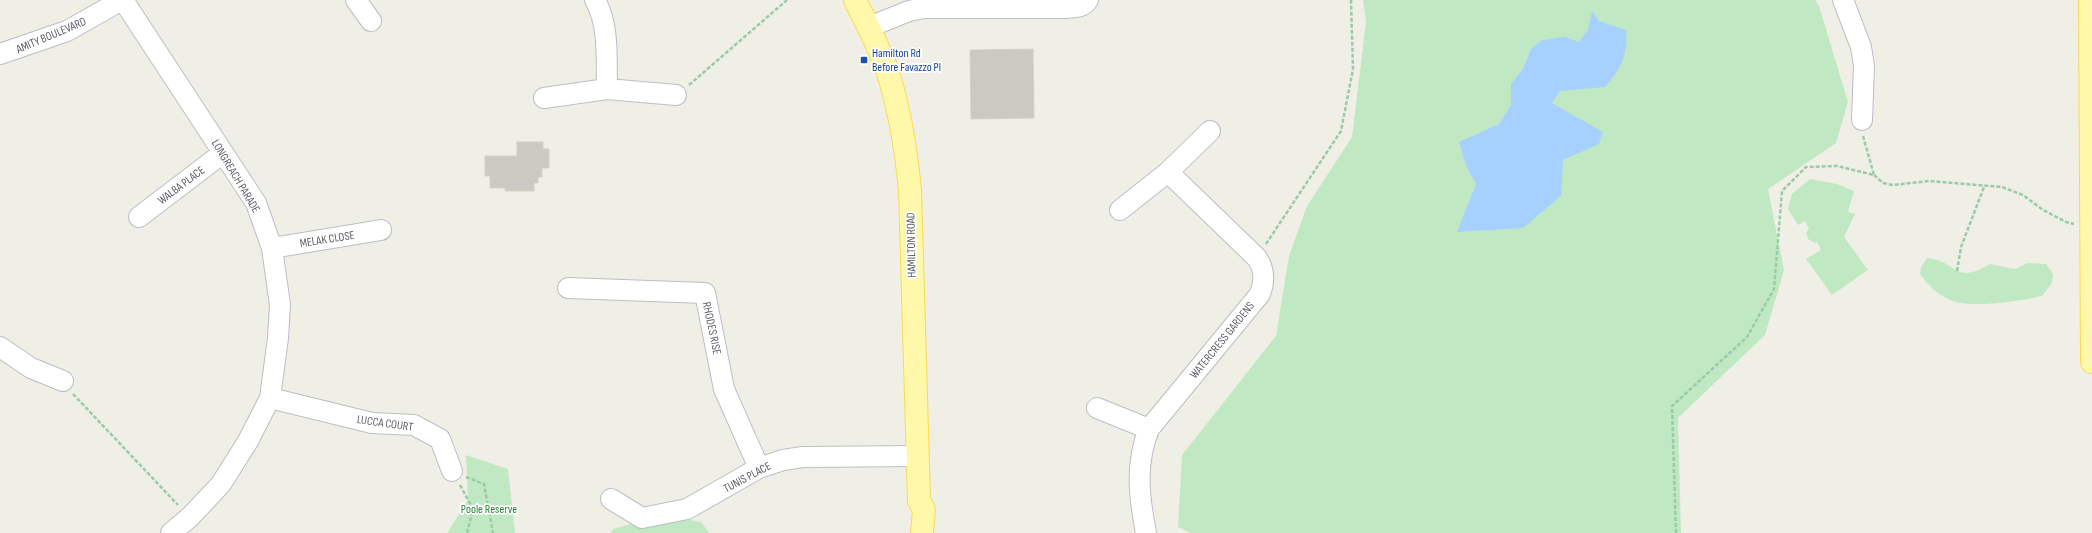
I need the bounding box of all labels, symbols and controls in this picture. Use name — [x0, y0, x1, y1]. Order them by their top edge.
street label: AMITY BOULEVARD — [13, 14, 89, 57]
place label: Hamilton Rd Before Favazzo Pl — [872, 46, 941, 75]
marker: Hamilton Rd Before Favazzo Pl — [859, 55, 869, 65]
street label: LONGREACH PARADE — [208, 137, 263, 216]
street label: WALBA PLACE — [155, 163, 208, 208]
street label: HAMILTON ROAD — [903, 212, 920, 278]
street label: MELAK CLOSE — [299, 228, 356, 251]
street label: WATERCRESS GARDENS — [1187, 299, 1258, 382]
street label: RHODES RISE — [699, 300, 724, 356]
street label: LUCCA COURT — [356, 412, 414, 435]
street label: TUNIS PLACE — [721, 459, 774, 496]
park label: Poole Reserve — [461, 502, 517, 517]

